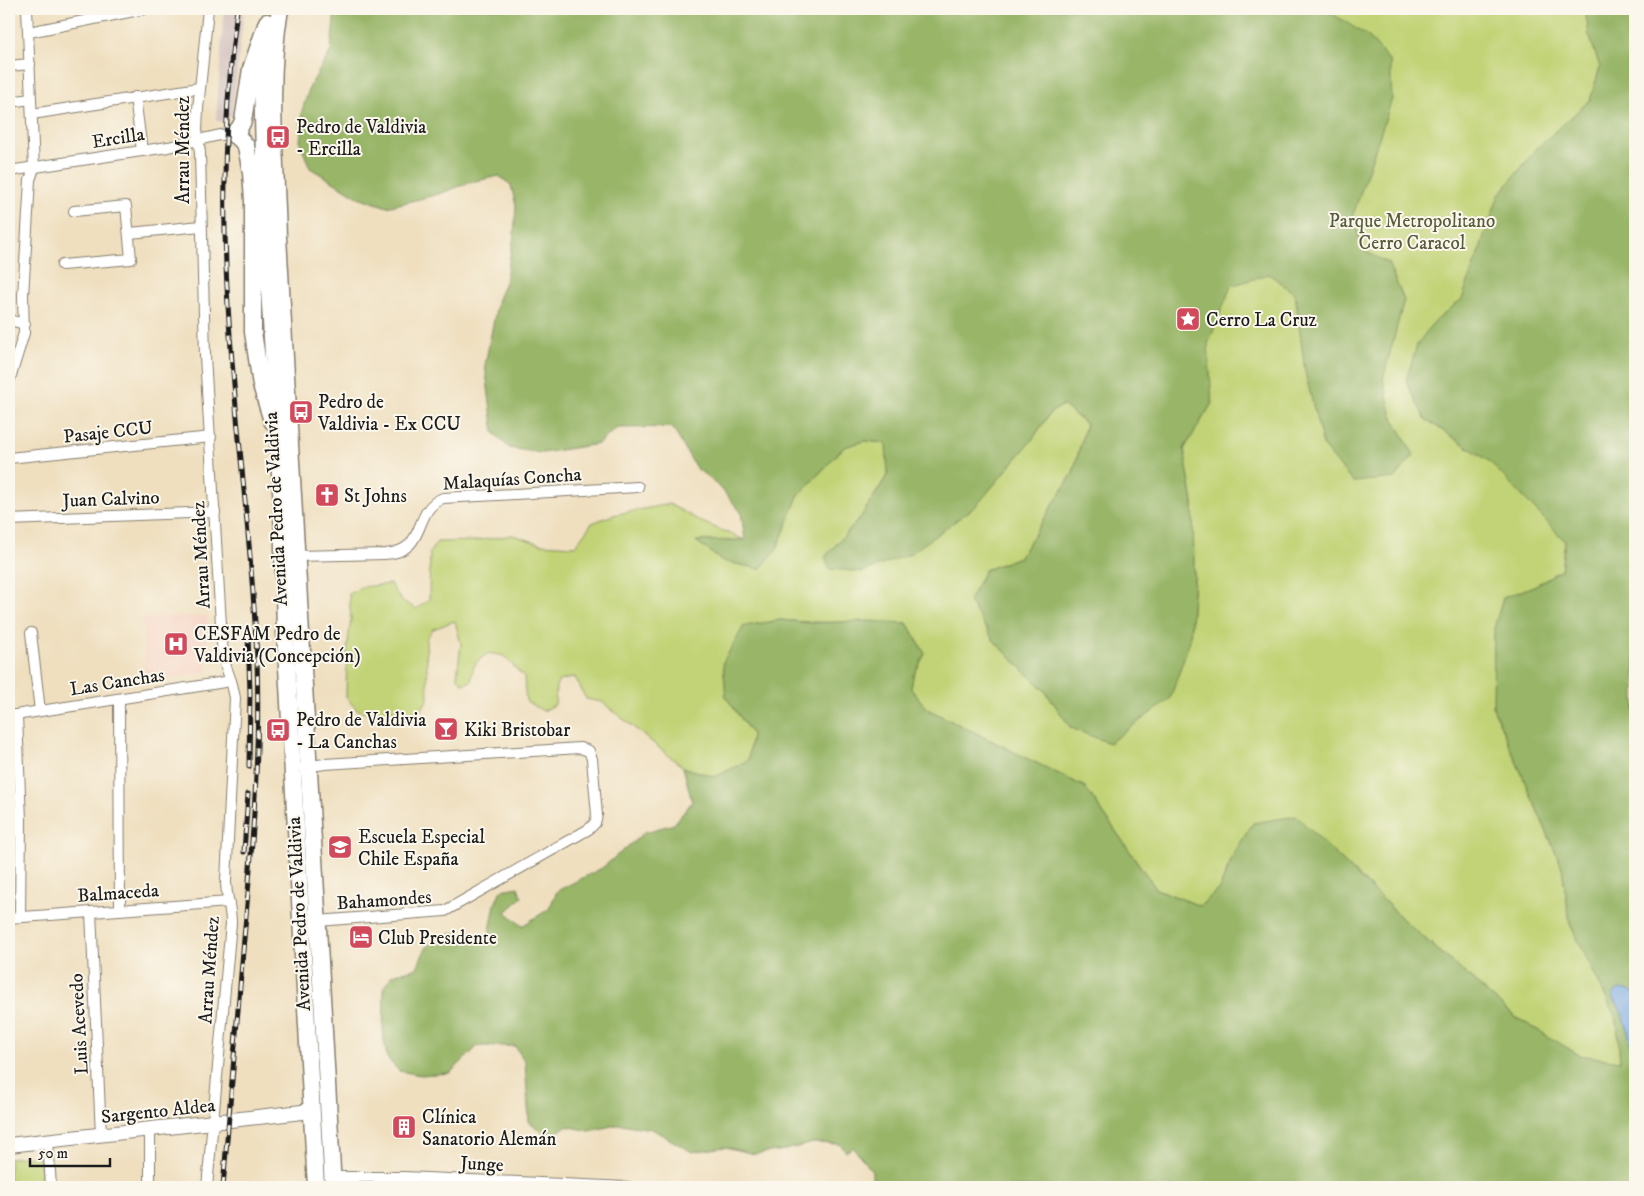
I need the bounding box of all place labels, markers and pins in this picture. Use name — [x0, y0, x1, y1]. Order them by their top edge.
place label: Pedro de Valdivia - Ercilla — [296, 116, 426, 161]
bus stop icon: Pedro de Valdivia - Ercilla — [265, 124, 291, 150]
place icon: Cerro La Cruz — [1175, 306, 1201, 332]
place label: Cerro La Cruz — [1206, 309, 1317, 332]
place label: Pedro de Valdivia - Ex CCU — [317, 391, 461, 436]
bus stop icon: Pedro de Valdivia - Ex CCU — [288, 399, 314, 425]
church icon: St Johns — [314, 482, 340, 508]
place label: St Johns — [344, 485, 407, 508]
place label: CESFAM Pedro de Valdivia (Concepción) — [193, 623, 361, 668]
hospital icon: CESFAM Pedro de Valdivia (Concepción) — [163, 631, 189, 657]
place label: Pedro de Valdivia - La Canchas — [296, 709, 426, 754]
bar icon: Kiki Bristobar — [433, 716, 459, 742]
bus stop icon: Pedro de Valdivia - La Canchas — [265, 717, 291, 743]
place label: Kiki Bristobar — [464, 719, 570, 742]
place label: Escuela Especial Chile España — [358, 826, 485, 871]
school or university icon: Escuela Especial Chile España — [327, 834, 353, 860]
hotel icon: Club Presidente — [348, 924, 374, 950]
place label: Club Presidente — [378, 927, 497, 950]
place label: Clínica Sanatorio Alemán — [422, 1106, 557, 1151]
building icon: Clínica Sanatorio Alemán — [391, 1114, 417, 1140]

